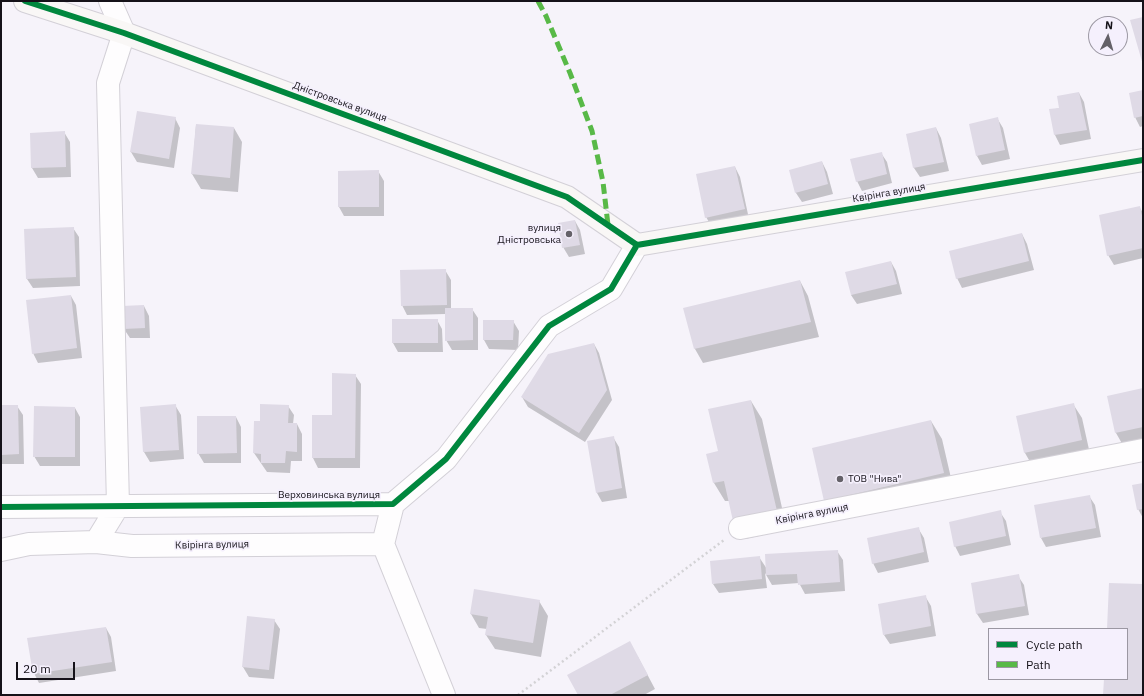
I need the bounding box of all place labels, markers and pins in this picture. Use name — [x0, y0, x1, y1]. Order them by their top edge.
place label: вулиця Дністровська — [498, 222, 561, 246]
marker: вулиця Дністровська — [564, 229, 574, 239]
place label: ТОВ "Нива" — [848, 473, 902, 485]
marker: ТОВ "Нива" — [835, 474, 845, 484]

